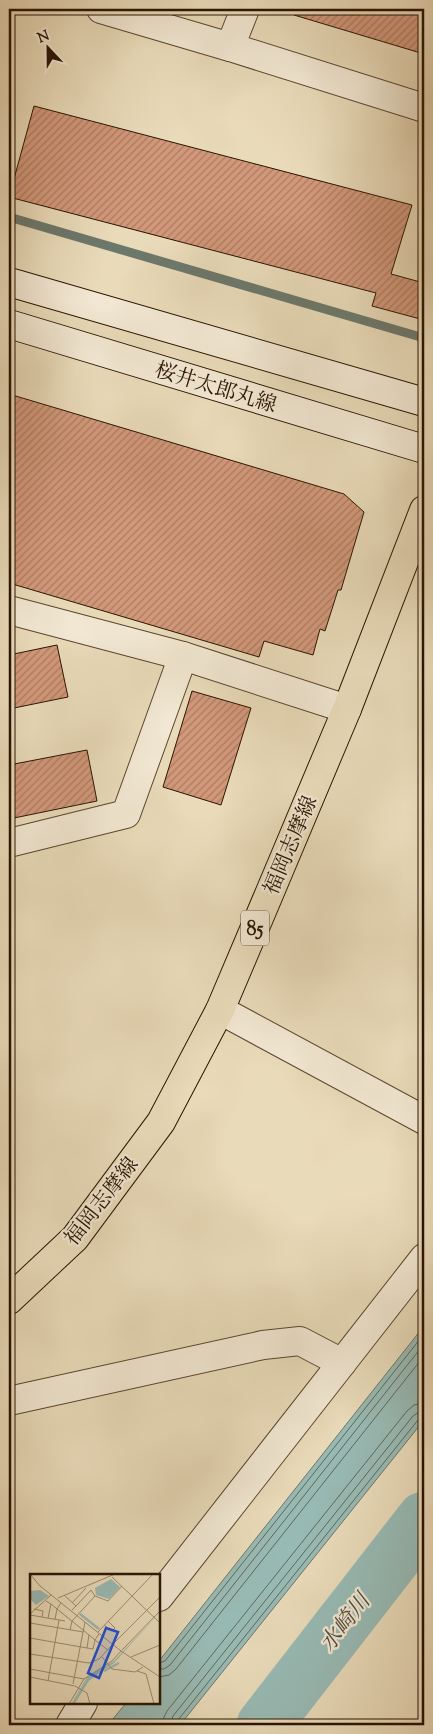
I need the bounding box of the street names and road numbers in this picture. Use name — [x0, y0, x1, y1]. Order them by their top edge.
street label: 桜井太郎丸線 — [151, 356, 280, 422]
street label: 福岡志摩線 — [258, 792, 326, 900]
road number: 85 — [241, 910, 269, 946]
street label: 福岡志摩線 — [58, 1152, 147, 1253]

